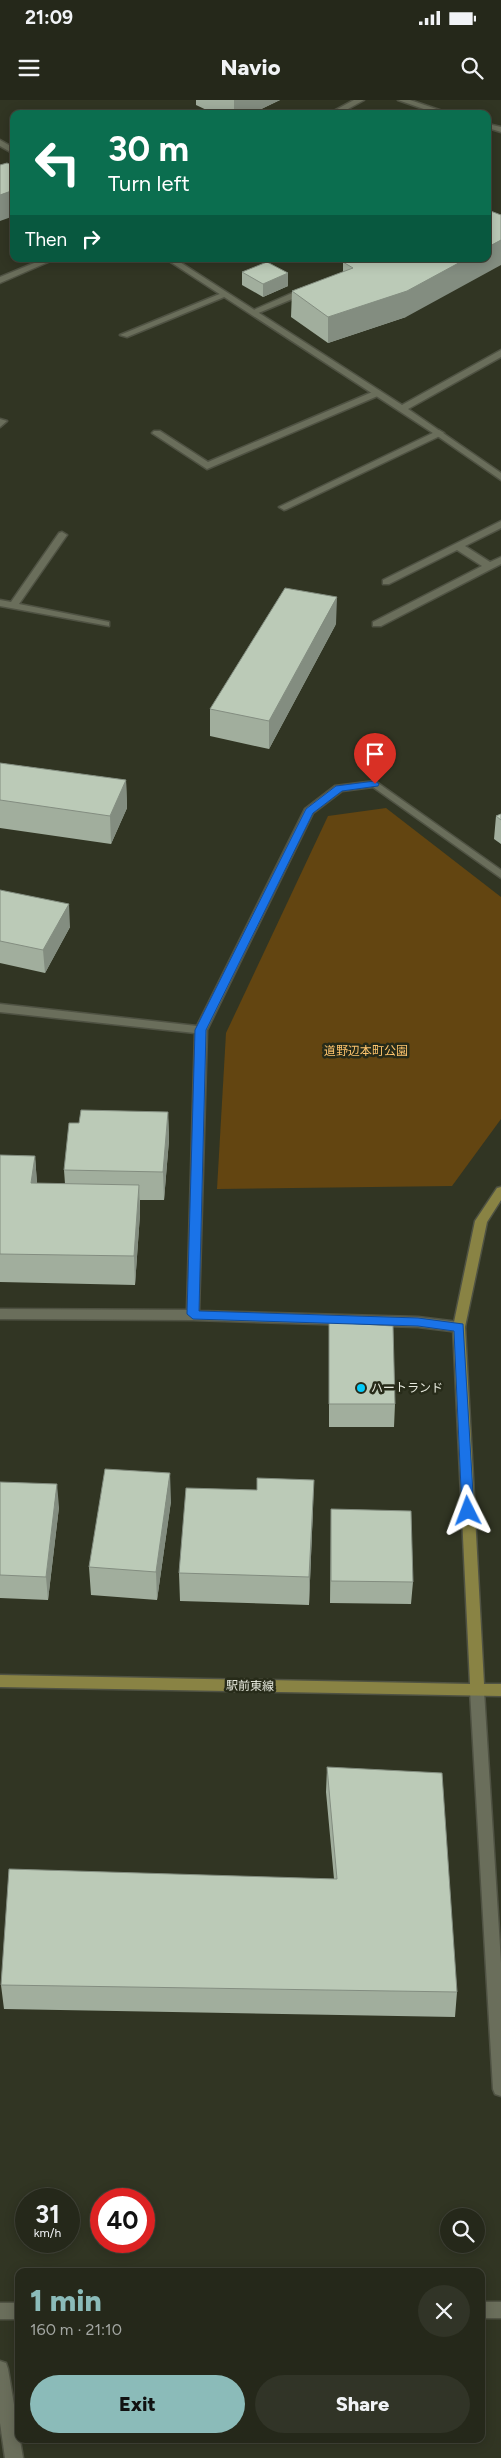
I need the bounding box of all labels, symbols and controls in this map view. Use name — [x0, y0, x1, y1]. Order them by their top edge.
text: 21:09 — [25, 6, 73, 29]
icon: menu — [15, 54, 43, 82]
text: Navio — [221, 54, 281, 81]
icon: search — [458, 54, 486, 82]
text: 30 m — [108, 128, 189, 170]
icon: left — [25, 130, 90, 195]
text: Turn left — [108, 170, 190, 197]
icon: right — [77, 225, 105, 253]
text: Then — [25, 228, 67, 251]
pin — [354, 733, 396, 784]
icon: arrive — [361, 740, 389, 768]
park label: 道野辺本町公園 — [324, 1044, 408, 1058]
place label: ハートランド — [371, 1381, 443, 1395]
marker: ハートランド — [355, 1382, 367, 1394]
position arrow — [441, 1484, 493, 1536]
street label: 駅前東線 — [226, 1679, 274, 1693]
speed limit sign: 40 — [90, 2188, 155, 2253]
text: 31 — [35, 2199, 60, 2229]
map controls — [440, 2208, 485, 2253]
button: search — [440, 2208, 485, 2253]
text: km/h — [34, 2226, 61, 2240]
text: 1 min — [30, 2282, 102, 2319]
button: close — [418, 2285, 470, 2337]
text: 160 m · 21:10 — [30, 2320, 122, 2339]
button: Exit — [30, 2375, 245, 2433]
button: Share — [255, 2375, 470, 2433]

